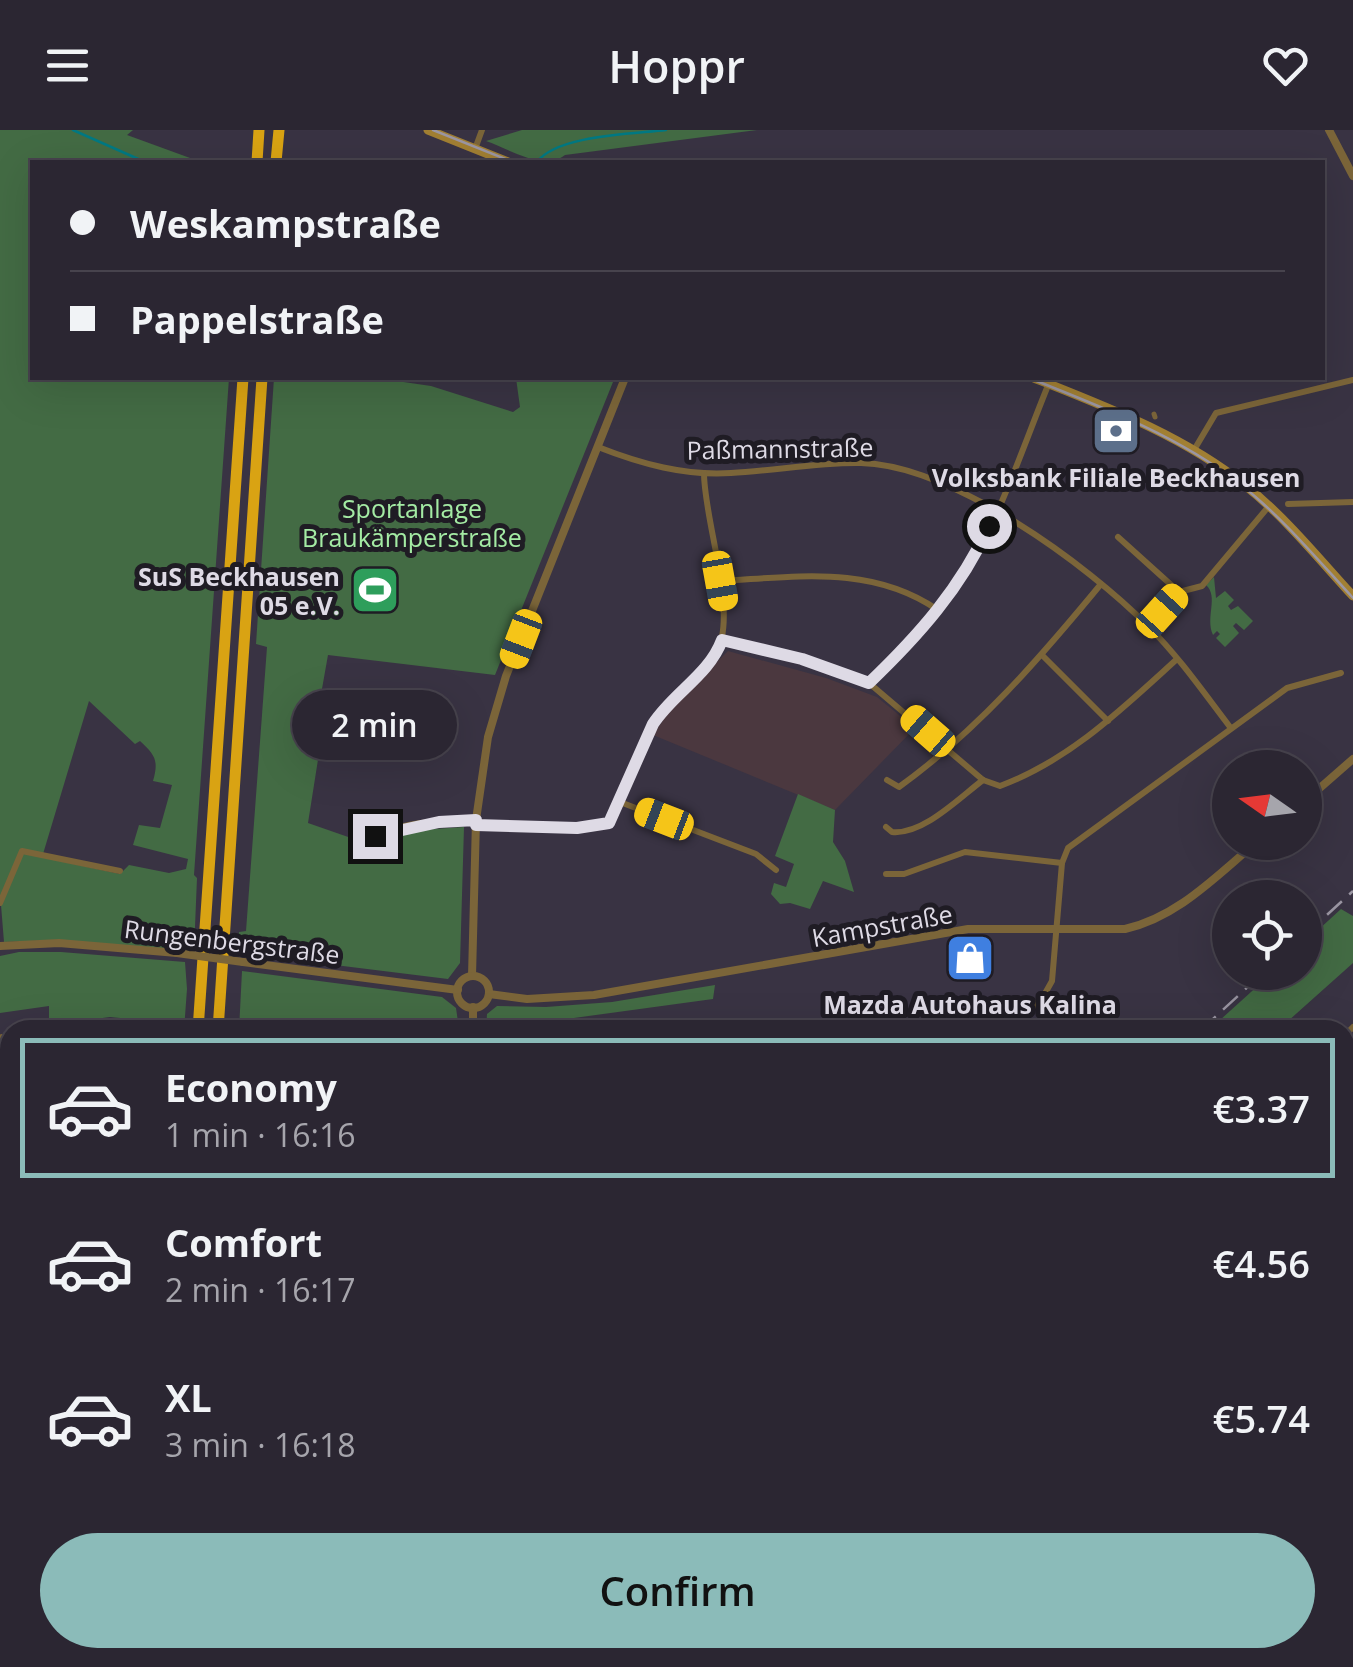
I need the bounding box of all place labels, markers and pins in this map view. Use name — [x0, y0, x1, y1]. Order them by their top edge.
bank icon: Volksbank Filiale Beckhausen — [1090, 405, 1142, 457]
place label: Volksbank Filiale Beckhausen — [932, 460, 1300, 494]
place label: SuS Beckhausen 05 e.V. — [138, 559, 340, 622]
sports icon: SuS Beckhausen 05 e.V. — [349, 564, 401, 616]
shop icon: Mazda Autohaus Kalina — [944, 932, 996, 984]
place label: Mazda Autohaus Kalina — [823, 987, 1117, 1021]

